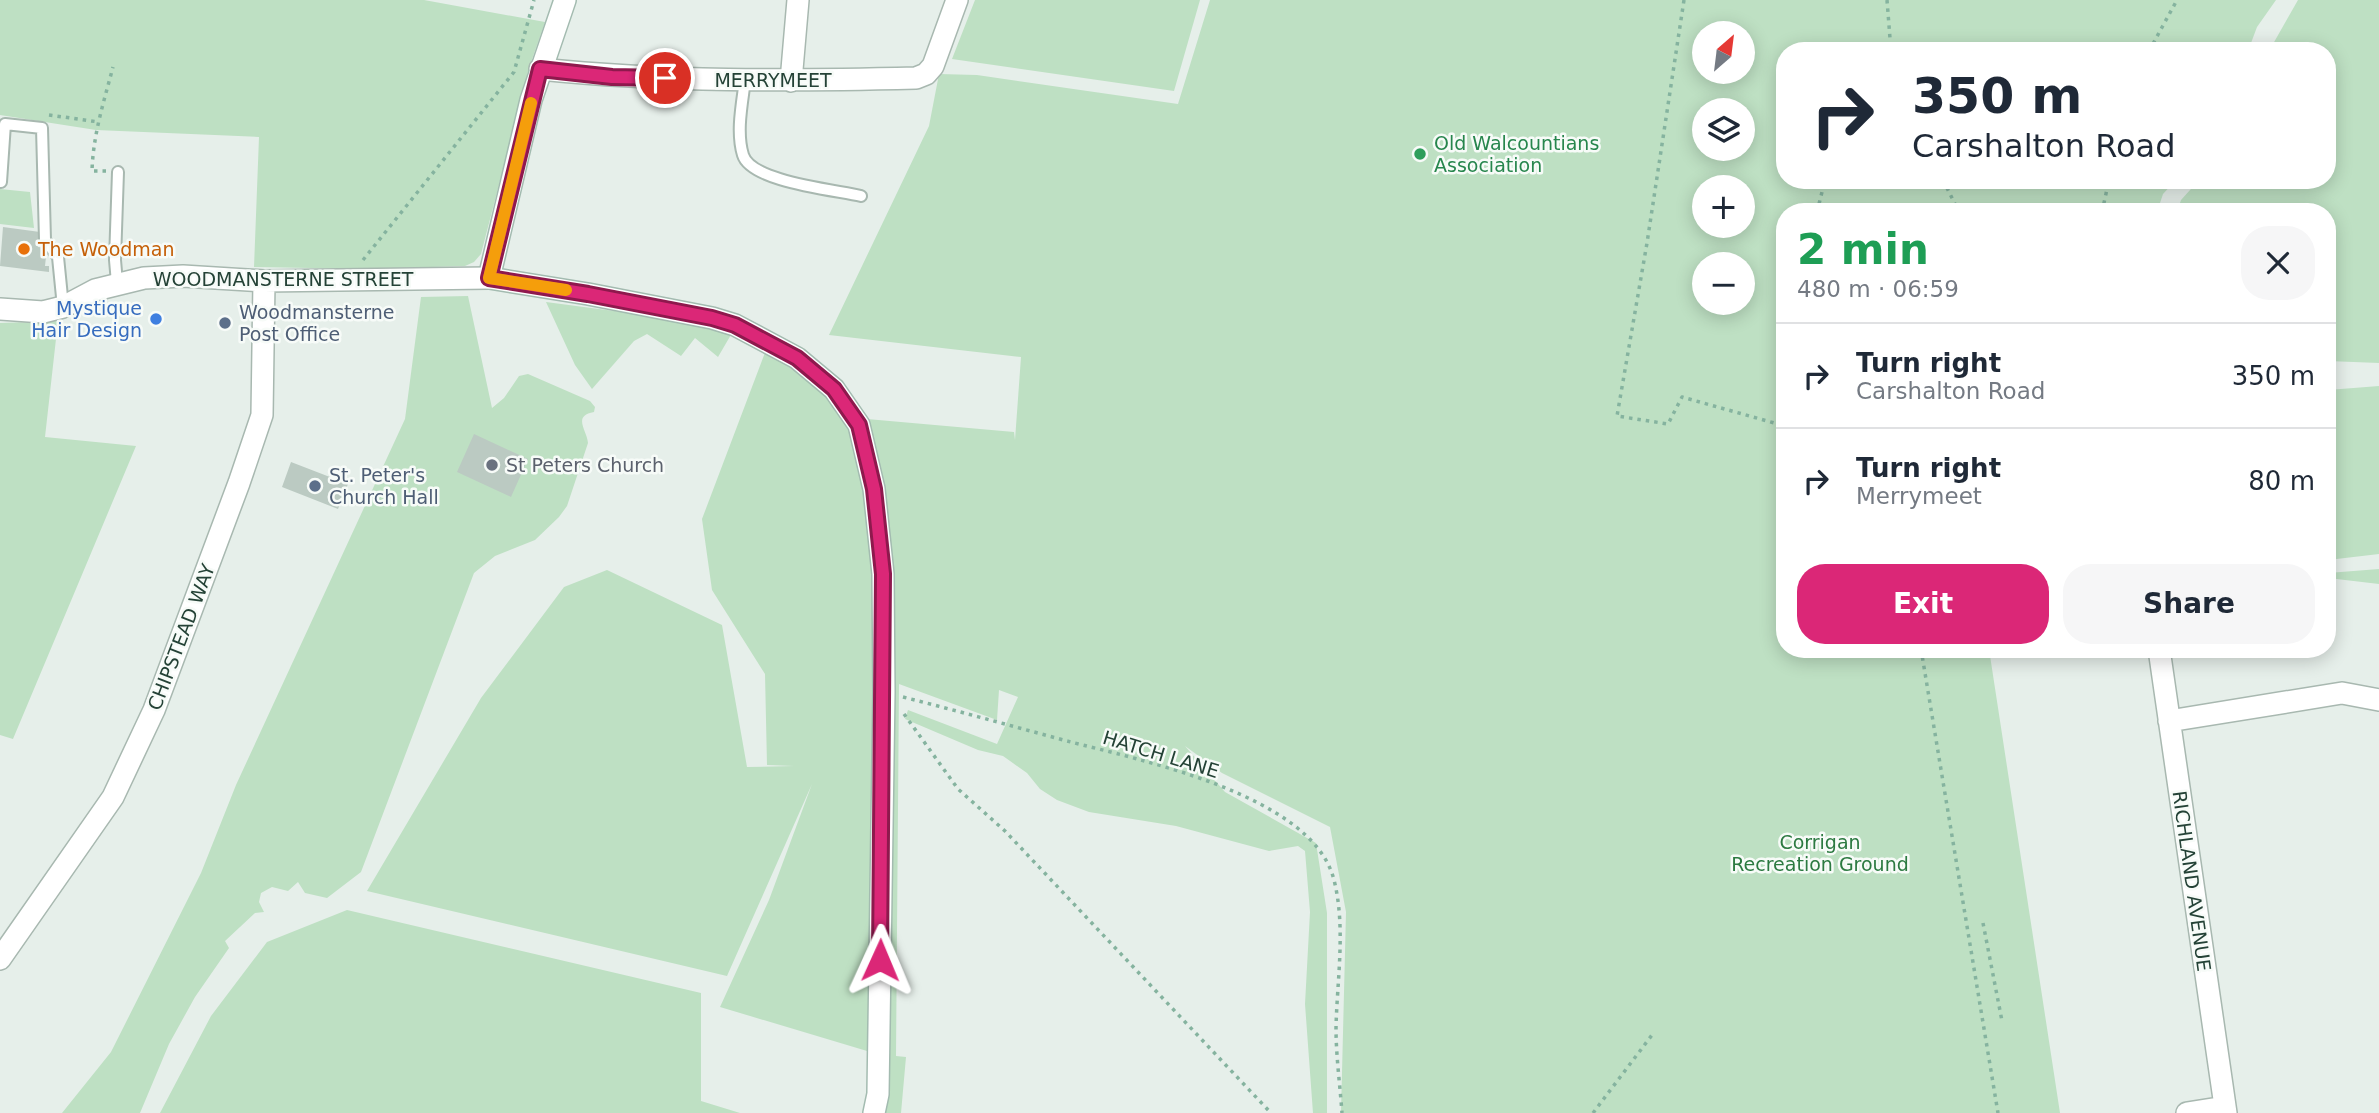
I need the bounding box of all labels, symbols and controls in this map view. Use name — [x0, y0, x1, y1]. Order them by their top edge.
north arrow — [1692, 21, 1755, 84]
map controls — [1692, 21, 1755, 315]
pin — [635, 48, 695, 108]
icon: arrive — [646, 59, 684, 97]
text: 350 m — [1912, 68, 2082, 125]
street label: MERRYMEET — [714, 69, 832, 91]
icon: right — [1797, 70, 1888, 161]
button: layers — [1692, 98, 1755, 161]
text: Carshalton Road — [1912, 127, 2175, 165]
place label: Old Walcountians Association — [1434, 132, 1599, 176]
marker: Old Walcountians Association — [1412, 146, 1428, 162]
button: + — [1692, 175, 1755, 238]
text: 2 min — [1797, 225, 1929, 274]
button: close — [2241, 226, 2315, 300]
place label: The Woodman — [37, 238, 175, 260]
marker: The Woodman — [16, 241, 32, 257]
button: − — [1692, 252, 1755, 315]
street label: WOODMANSTERNE STREET — [153, 268, 414, 290]
text: 480 m · 06:59 — [1797, 276, 1959, 302]
place label: Mystique Hair Design — [31, 297, 142, 341]
place label: Woodmansterne Post Office — [239, 301, 394, 345]
marker: Mystique Hair Design — [148, 311, 164, 327]
marker: Woodmansterne Post Office — [217, 315, 233, 331]
text: Turn right — [1856, 348, 2001, 378]
icon: right — [1797, 357, 1835, 395]
text: 350 m — [2232, 361, 2315, 391]
text: Carshalton Road — [1856, 378, 2045, 404]
text: Turn right — [1856, 453, 2001, 483]
place label: St Peters Church — [506, 454, 664, 476]
marker: St Peters Church — [484, 457, 500, 473]
icon: right — [1797, 462, 1835, 500]
place label: St. Peter's Church Hall — [329, 464, 439, 508]
text: 80 m — [2248, 466, 2315, 496]
marker: St. Peter's Church Hall — [307, 478, 323, 494]
text: Merrymeet — [1856, 483, 1982, 509]
street label: CHIPSTEAD WAY — [143, 560, 219, 713]
button: Exit — [1797, 564, 2049, 644]
button: Share — [2063, 564, 2315, 644]
street label: HATCH LANE — [1100, 726, 1222, 782]
street label: RICHLAND AVENUE — [2168, 789, 2216, 973]
park label: Corrigan Recreation Ground — [1731, 831, 1909, 875]
position arrow — [843, 923, 917, 997]

